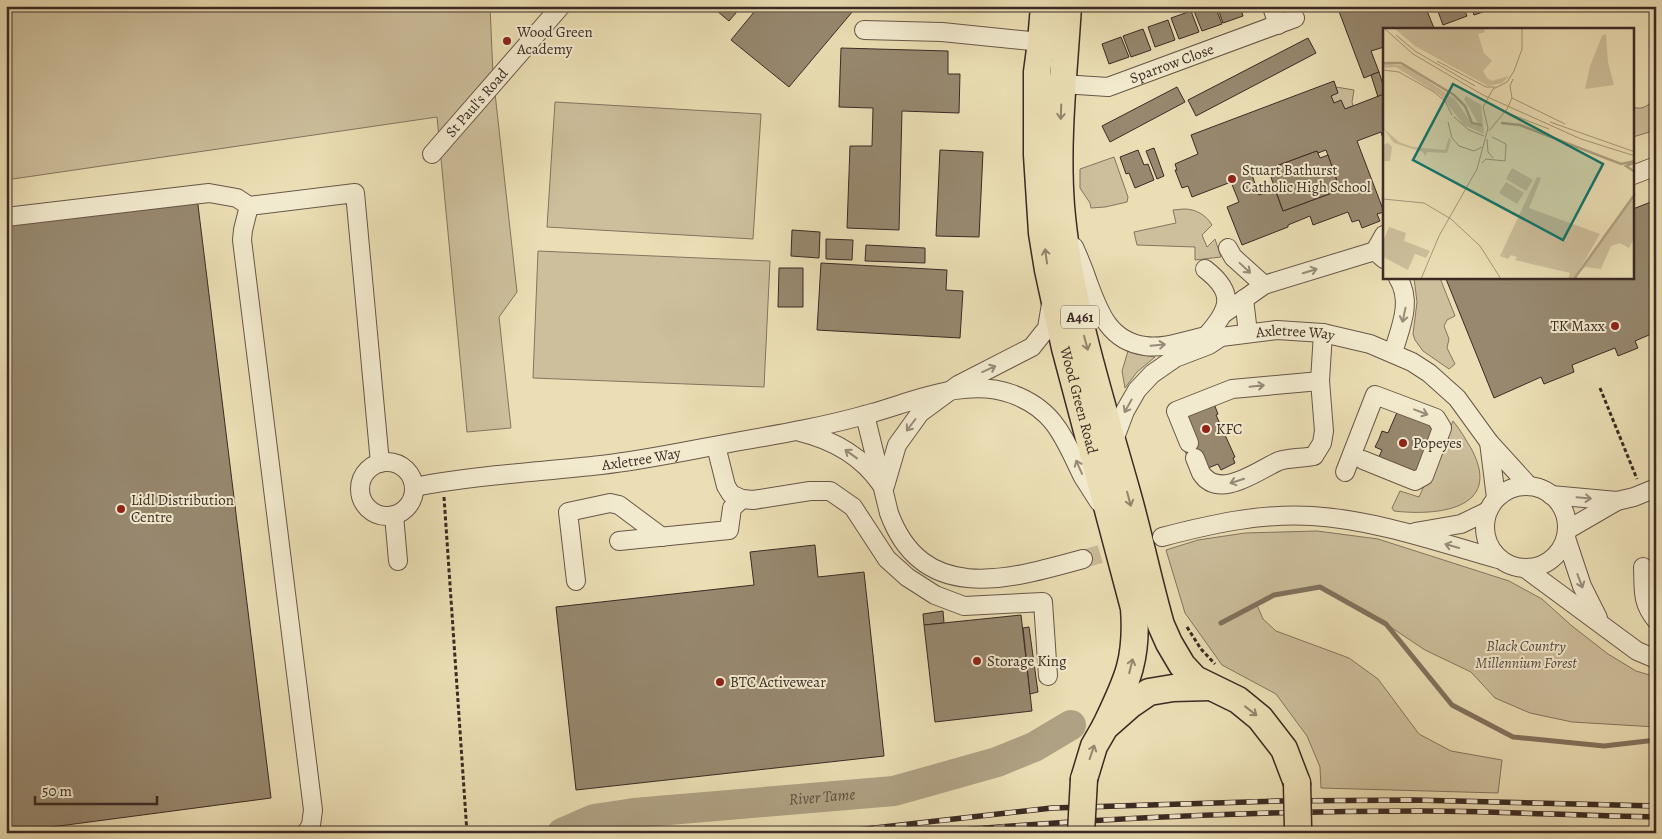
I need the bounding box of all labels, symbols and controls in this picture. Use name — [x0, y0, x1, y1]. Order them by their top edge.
place label: Wood Green Academy — [516, 22, 593, 59]
inset map — [1383, 28, 1634, 279]
marker: Wood Green Academy — [501, 35, 513, 47]
street label: Sparrow Close — [1127, 39, 1217, 88]
street label: St Paul's Road — [441, 63, 513, 142]
one-way arrow — [1056, 104, 1066, 120]
place label: Stuart Bathurst Catholic High School — [1242, 160, 1371, 197]
marker: Stuart Bathurst Catholic High School — [1226, 173, 1238, 185]
one-way arrow — [1040, 249, 1050, 265]
one-way arrow — [1239, 262, 1251, 274]
one-way arrow — [1302, 266, 1318, 276]
road number: A461 — [1061, 306, 1099, 328]
one-way arrow — [1398, 307, 1408, 323]
place label: TK Maxx — [1551, 316, 1605, 336]
street label: Axletree Way — [1254, 320, 1337, 346]
marker: TK Maxx — [1609, 320, 1621, 332]
one-way arrow — [1082, 334, 1091, 350]
one-way arrow — [1150, 340, 1166, 350]
street label: Wood Green Road — [1055, 344, 1103, 457]
one-way arrow — [981, 364, 996, 374]
one-way arrow — [1248, 381, 1264, 391]
one-way arrow — [1123, 398, 1133, 413]
one-way arrow — [1412, 408, 1428, 417]
one-way arrow — [905, 418, 916, 431]
place label: KFC — [1216, 419, 1242, 439]
marker: KFC — [1200, 423, 1212, 435]
place label: Popeyes — [1413, 433, 1462, 453]
marker: Popeyes — [1397, 437, 1409, 449]
street label: Axletree Way — [600, 442, 683, 475]
one-way arrow — [844, 449, 858, 459]
one-way arrow — [1074, 460, 1084, 475]
one-way arrow — [1229, 477, 1245, 486]
place label: Lidl Distribution Centre — [131, 490, 234, 527]
one-way arrow — [1124, 491, 1134, 507]
one-way arrow — [1576, 493, 1592, 503]
marker: Lidl Distribution Centre — [115, 503, 127, 515]
one-way arrow — [1444, 540, 1460, 550]
one-way arrow — [1576, 573, 1585, 588]
park label: Black Country Millennium Forest — [1475, 636, 1577, 673]
place label: Storage King — [987, 651, 1067, 671]
marker: Storage King — [971, 655, 983, 667]
one-way arrow — [1126, 658, 1136, 674]
place label: BTC Activewear — [730, 672, 826, 692]
marker: BTC Activewear — [714, 676, 726, 688]
one-way arrow — [1244, 705, 1257, 716]
one-way arrow — [1088, 745, 1097, 760]
scale bar — [35, 774, 158, 806]
text: 50 m — [42, 781, 72, 801]
water label: River Tame — [788, 783, 856, 811]

